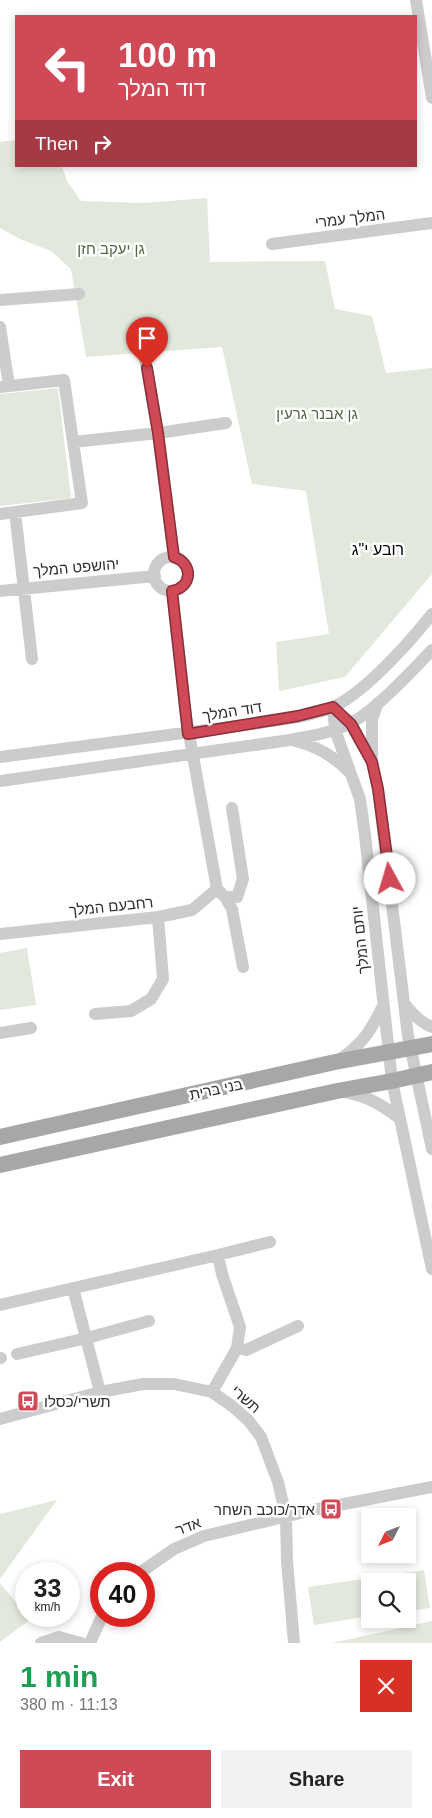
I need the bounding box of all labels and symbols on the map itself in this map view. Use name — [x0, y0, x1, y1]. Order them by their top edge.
street label: המלך עמרי — [314, 205, 386, 231]
park label: גן יעקב חזן — [77, 240, 145, 257]
pin — [126, 317, 168, 368]
park label: גן אבנר גרעין — [276, 405, 358, 422]
district label: רובע י"ג — [352, 541, 404, 558]
street label: יהושפט המלך — [32, 555, 120, 579]
street label: דוד המלך — [201, 698, 263, 724]
position arrow — [363, 852, 415, 904]
street label: רחבעם המלך — [68, 893, 154, 919]
street label: יותם המלך — [348, 905, 372, 975]
street label: בני ברית — [188, 1075, 244, 1103]
street label: תשרי — [228, 1382, 264, 1416]
bus stop icon: תשרי/כסלו — [16, 1389, 40, 1413]
place label: תשרי/כסלו — [44, 1393, 111, 1410]
bus stop icon: אדר/כוכב השחר — [319, 1497, 343, 1521]
place label: אדר/כוכב השחר — [214, 1501, 316, 1518]
north arrow — [361, 1508, 416, 1562]
street label: אדר — [173, 1513, 204, 1539]
speed limit sign: 40 — [90, 1562, 155, 1627]

